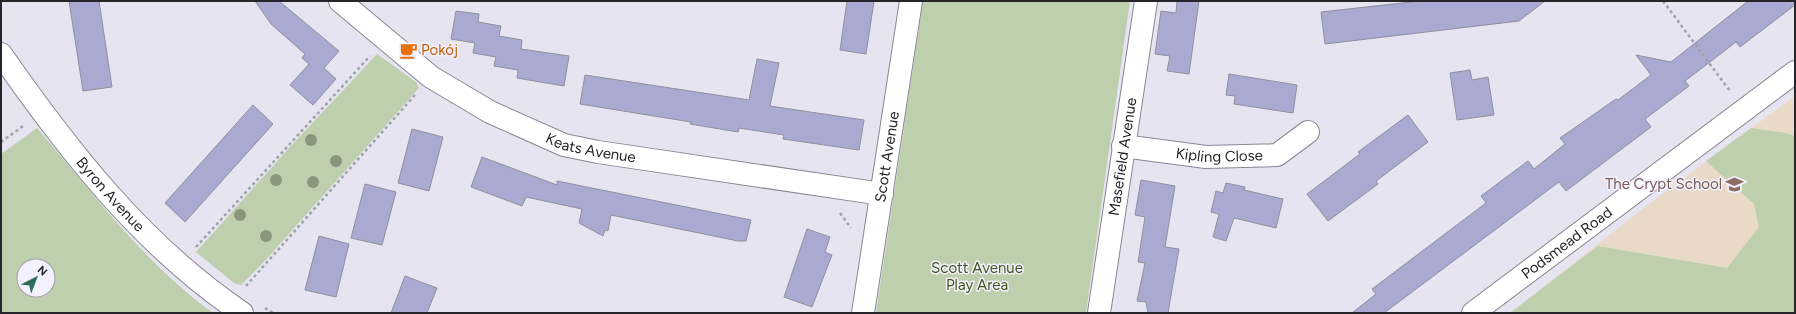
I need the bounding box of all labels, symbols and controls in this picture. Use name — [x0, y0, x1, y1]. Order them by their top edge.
cafe icon: Pokój — [398, 40, 418, 60]
place label: Pokój — [421, 41, 458, 59]
street label: Masefield Avenue — [1105, 96, 1140, 217]
street label: Scott Avenue — [871, 110, 903, 204]
street label: Keats Avenue — [543, 129, 637, 166]
street label: Kipling Close — [1175, 144, 1263, 166]
street label: Byron Avenue — [72, 153, 148, 235]
school or university icon: The Crypt School — [1725, 174, 1745, 194]
place label: The Crypt School — [1605, 175, 1722, 193]
street label: Podsmead Road — [1518, 203, 1616, 283]
north arrow — [16, 258, 56, 298]
park label: Scott Avenue Play Area — [931, 259, 1023, 294]
text: N — [35, 263, 50, 279]

